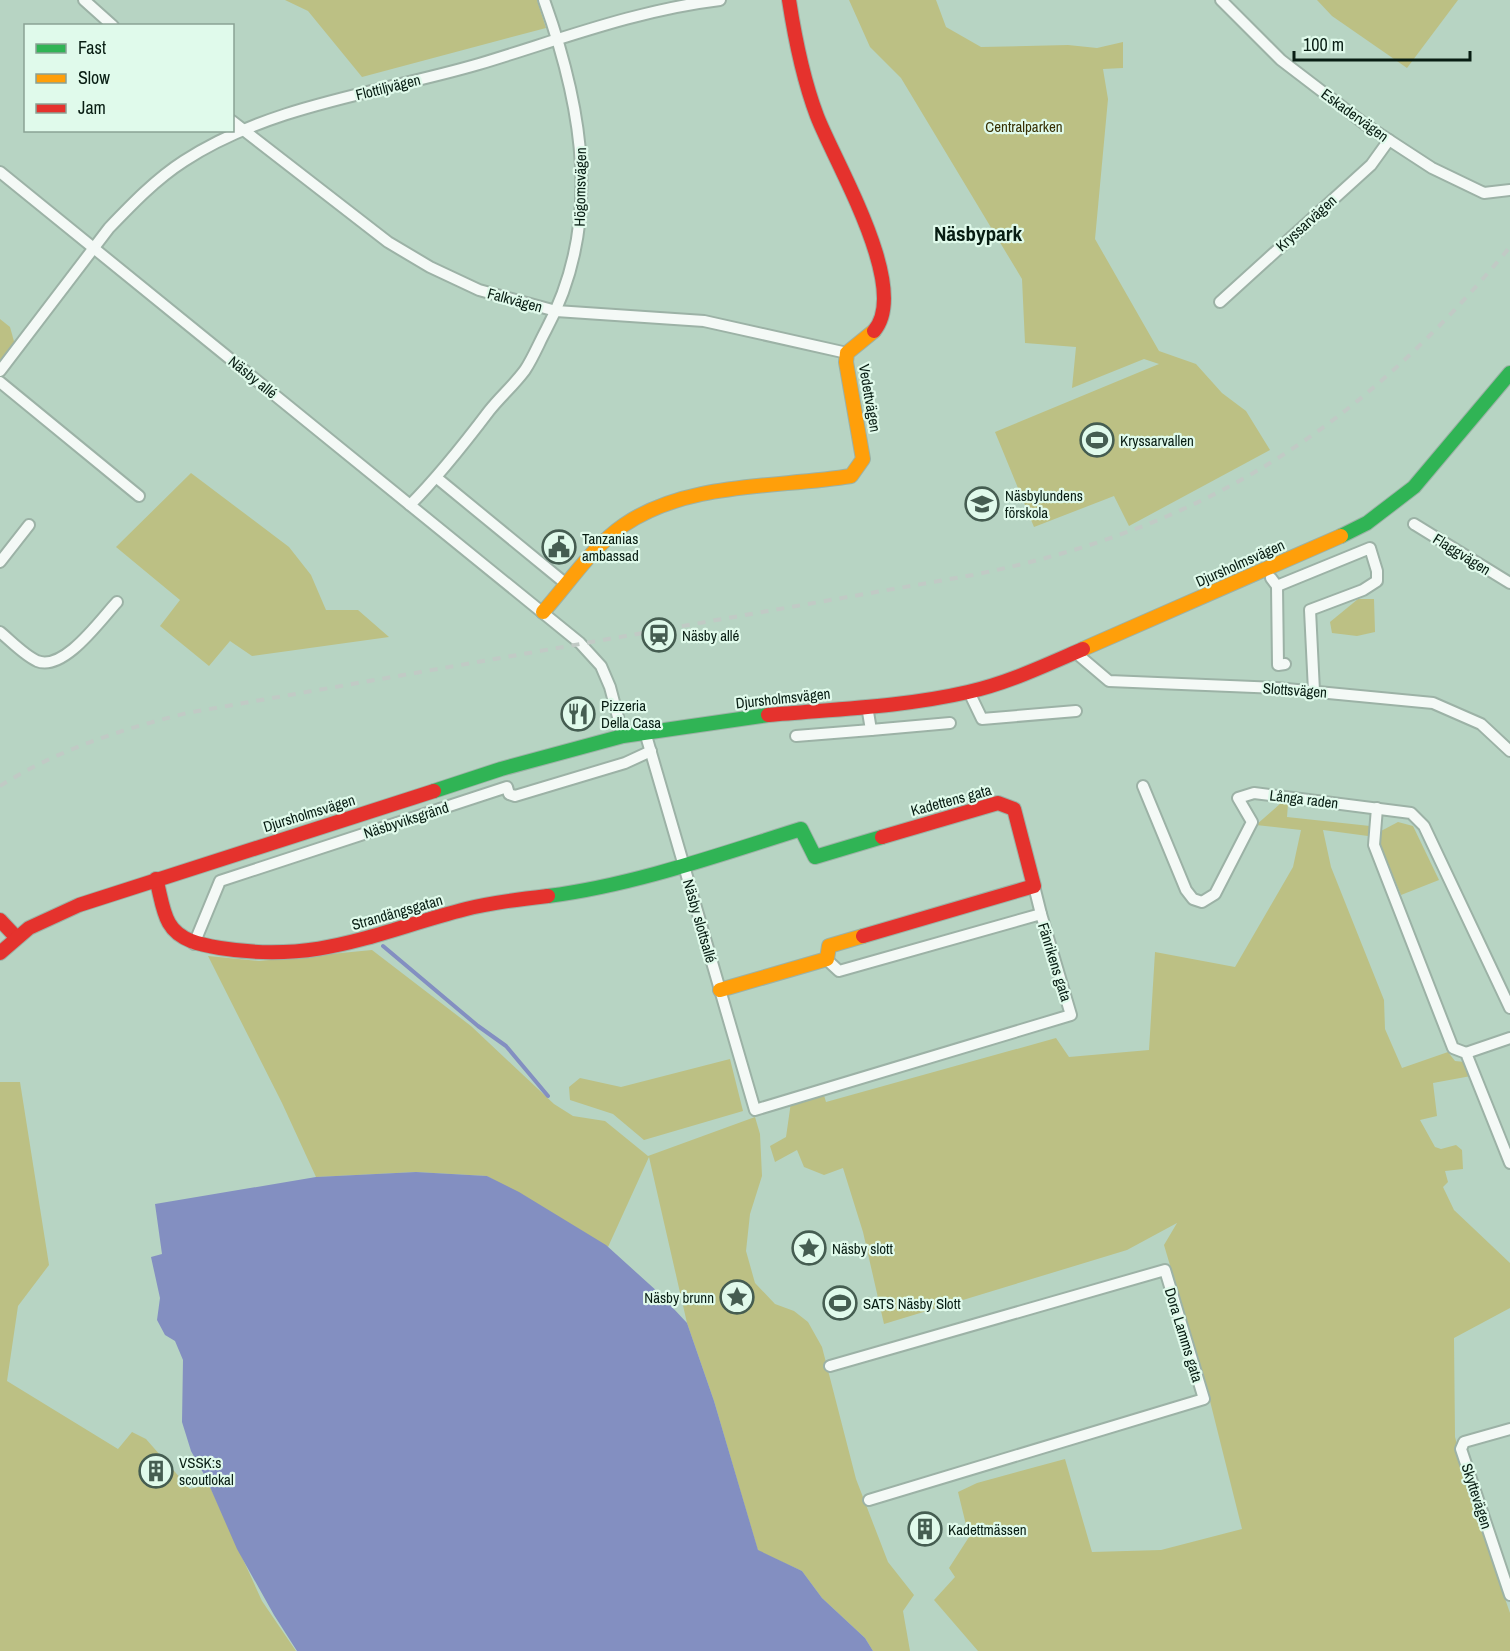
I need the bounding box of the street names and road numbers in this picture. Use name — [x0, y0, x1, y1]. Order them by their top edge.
street label: Flottiljvägen — [353, 69, 423, 105]
street label: Eskadervägen — [1317, 83, 1393, 147]
street label: Högomsvägen — [569, 147, 591, 227]
street label: Kryssarvägen — [1271, 190, 1341, 256]
street label: Falkvägen — [485, 283, 545, 317]
street label: Näsby allé — [224, 351, 282, 403]
street label: Vedettvägen — [854, 362, 886, 434]
street label: Flaggvägen — [1429, 528, 1495, 580]
street label: Djursholmsvägen — [1192, 534, 1288, 592]
street label: Slottsvägen — [1262, 677, 1328, 703]
street label: Djursholmsvägen — [735, 683, 831, 713]
street label: Kadettens gata — [908, 779, 994, 821]
street label: Långa raden — [1268, 784, 1340, 814]
street label: Djursholmsvägen — [260, 789, 358, 837]
street label: Näsbyviksgränd — [361, 796, 451, 844]
street label: Näsby slottsallé — [678, 877, 722, 965]
street label: Strandängsgatan — [349, 889, 445, 935]
street label: Fänrikens gata — [1033, 920, 1077, 1004]
street label: Dora Lamms gata — [1160, 1285, 1208, 1385]
street label: Skyttevägen — [1457, 1461, 1497, 1531]

